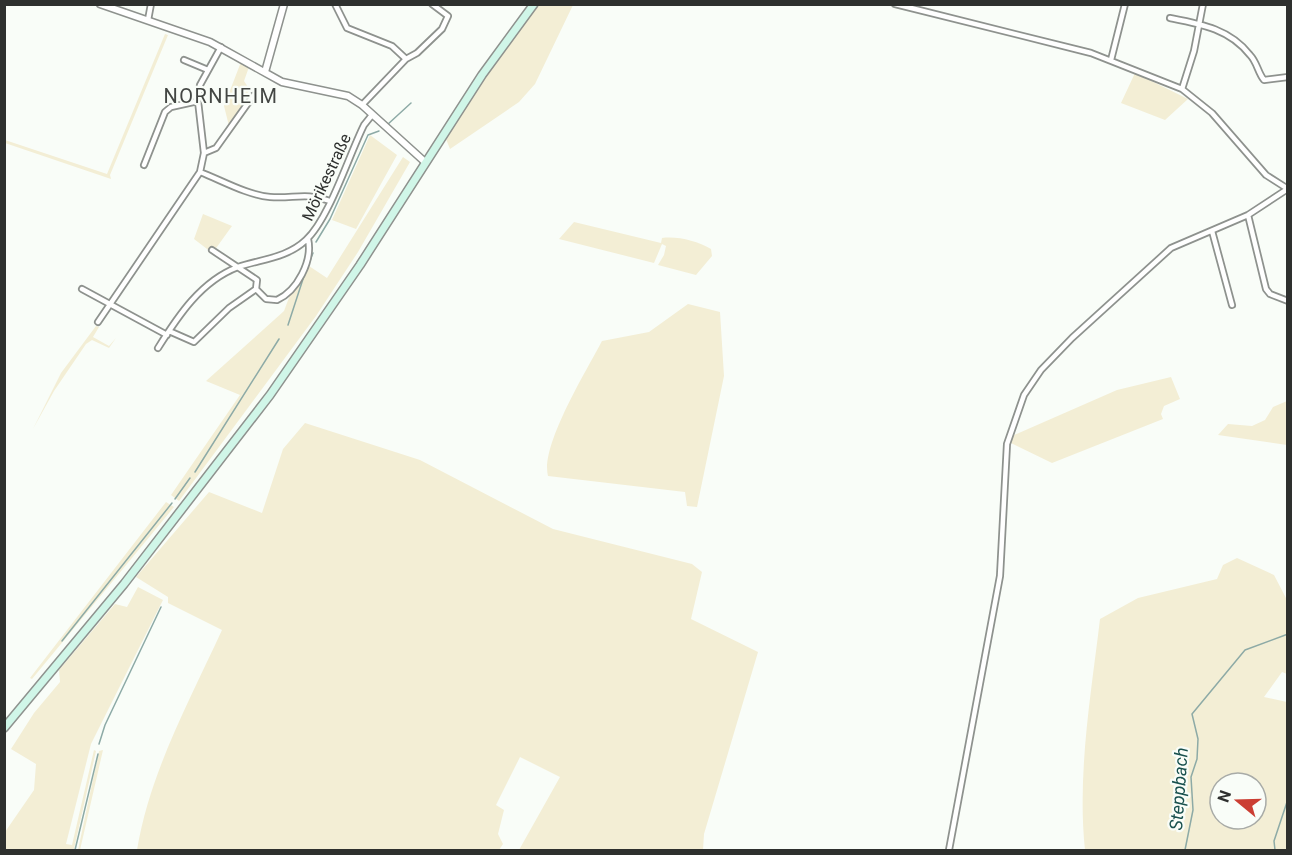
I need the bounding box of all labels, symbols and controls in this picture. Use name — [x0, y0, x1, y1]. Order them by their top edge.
district label: NORNHEIM — [163, 84, 279, 108]
street label: Mörikestraße — [298, 131, 355, 224]
water label: Steppbach — [1165, 747, 1192, 831]
north arrow — [1208, 771, 1268, 831]
text: N — [1213, 788, 1235, 805]

